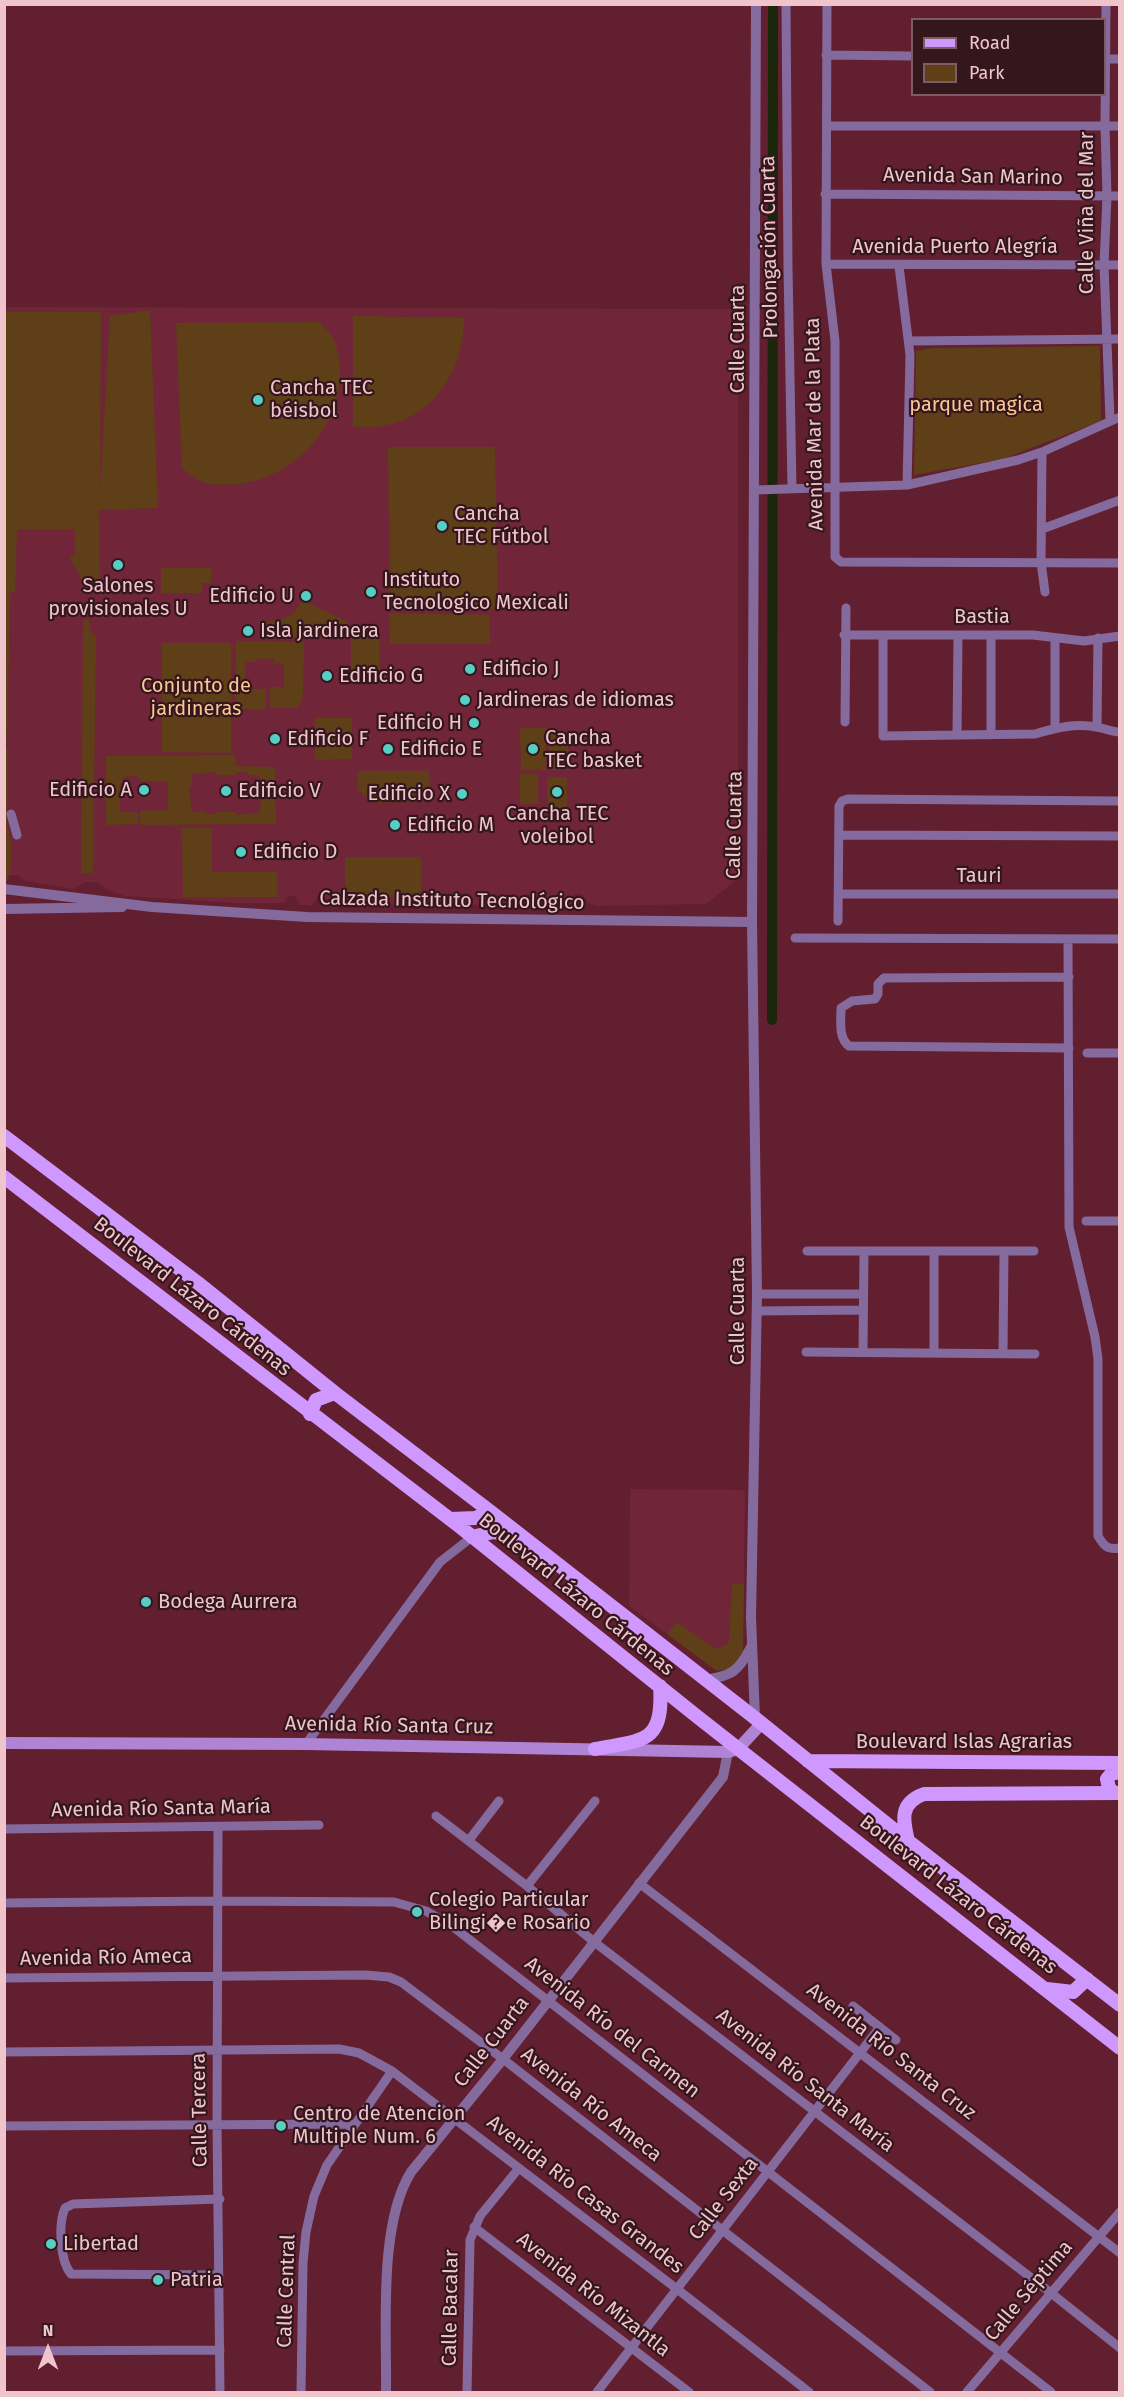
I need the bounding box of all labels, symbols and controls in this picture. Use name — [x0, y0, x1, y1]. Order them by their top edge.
legend — [911, 18, 1106, 96]
text: Road — [969, 32, 1011, 54]
text: Park — [969, 62, 1004, 84]
street label: Calle Viña del Mar — [1075, 132, 1099, 294]
street label: Prolongación Cuarta — [756, 155, 784, 339]
street label: Avenida San Marino — [883, 163, 1063, 191]
street label: Avenida Puerto Alegría — [852, 235, 1058, 259]
street label: Calle Cuarta — [726, 285, 750, 393]
street label: Avenida Mar de la Plata — [801, 317, 829, 531]
place label: Cancha TEC béisbol — [270, 376, 373, 423]
marker: Cancha TEC béisbol — [251, 393, 265, 407]
park label: parque magica — [909, 393, 1043, 417]
place label: Cancha TEC Fútbol — [454, 502, 549, 549]
marker: Cancha TEC Fútbol — [435, 519, 449, 533]
marker: Salones provisionales U — [111, 558, 125, 572]
place label: Instituto Tecnologico Mexicali — [383, 568, 569, 615]
place label: Salones provisionales U — [48, 574, 188, 621]
place label: Edificio U — [209, 584, 294, 608]
marker: Instituto Tecnologico Mexicali — [364, 585, 378, 599]
marker: Edificio U — [299, 589, 313, 603]
street label: Bastia — [954, 605, 1010, 629]
place label: Isla jardinera — [260, 619, 379, 643]
marker: Isla jardinera — [241, 624, 255, 638]
place label: Edificio J — [482, 657, 560, 681]
marker: Edificio J — [463, 662, 477, 676]
place label: Edificio G — [339, 664, 423, 688]
marker: Edificio G — [320, 669, 334, 683]
park label: Conjunto de jardineras — [141, 674, 251, 721]
place label: Jardineras de idiomas — [477, 688, 674, 712]
marker: Jardineras de idiomas — [458, 693, 472, 707]
place label: Edificio H — [377, 711, 462, 735]
marker: Edificio H — [467, 716, 481, 730]
place label: Cancha TEC basket — [545, 726, 642, 773]
place label: Edificio F — [287, 727, 368, 751]
marker: Edificio F — [268, 732, 282, 746]
place label: Edificio E — [400, 737, 482, 761]
marker: Edificio E — [381, 742, 395, 756]
marker: Cancha TEC basket — [526, 742, 540, 756]
street label: Calle Cuarta — [722, 771, 748, 879]
place label: Edificio A — [49, 778, 132, 802]
place label: Edificio V — [238, 779, 321, 803]
place label: Edificio X — [368, 782, 450, 806]
marker: Edificio A — [137, 783, 151, 797]
marker: Edificio V — [219, 784, 233, 798]
marker: Cancha TEC voleibol — [550, 785, 564, 799]
marker: Edificio X — [455, 787, 469, 801]
place label: Cancha TEC voleibol — [505, 802, 609, 849]
place label: Edificio M — [407, 813, 494, 837]
marker: Edificio M — [388, 818, 402, 832]
place label: Edificio D — [253, 840, 337, 864]
marker: Edificio D — [234, 845, 248, 859]
street label: Tauri — [956, 864, 1002, 888]
street label: Calzada Instituto Tecnológico — [319, 887, 585, 915]
street label: Boulevard Lázaro Cárdenas — [88, 1212, 296, 1382]
street label: Calle Cuarta — [726, 1257, 750, 1365]
street label: Boulevard Lázaro Cárdenas — [473, 1509, 679, 1681]
place label: Bodega Aurrera — [158, 1590, 298, 1614]
marker: Bodega Aurrera — [139, 1595, 153, 1609]
street label: Avenida Río Santa Cruz — [285, 1712, 493, 1740]
street label: Boulevard Islas Agrarias — [856, 1730, 1072, 1754]
street label: Avenida Río Santa María — [51, 1795, 271, 1823]
street label: Boulevard Lázaro Cárdenas — [854, 1810, 1062, 1980]
place label: Colegio Particular Bilingi�e Rosario — [429, 1888, 591, 1935]
marker: Colegio Particular Bilingi�e Rosario — [410, 1905, 424, 1919]
street label: Avenida Río Ameca — [20, 1945, 192, 1971]
street label: Avenida Río del Carmen — [520, 1952, 704, 2104]
street label: Avenida Río Santa Cruz — [802, 1978, 980, 2126]
street label: Calle Cuarta — [449, 1992, 535, 2092]
street label: Avenida Río Santa María — [711, 2004, 899, 2158]
street label: Avenida Río Ameca — [516, 2043, 666, 2167]
street label: Calle Tercera — [187, 2052, 213, 2168]
place label: Centro de Atencion Multiple Num. 6 — [293, 2102, 465, 2149]
street label: Avenida Río Casas Grandes — [482, 2111, 688, 2279]
marker: Centro de Atencion Multiple Num. 6 — [274, 2119, 288, 2133]
street label: Calle Sexta — [684, 2153, 764, 2245]
street label: Avenida Río Mizantla — [511, 2228, 675, 2362]
place label: Libertad — [63, 2232, 139, 2256]
street label: Calle Central — [273, 2234, 301, 2348]
street label: Calle Séptima — [980, 2236, 1078, 2346]
marker: Libertad — [44, 2237, 58, 2251]
street label: Calle Bacalar — [438, 2249, 464, 2367]
place label: Patria — [170, 2268, 223, 2292]
marker: Patria — [151, 2273, 165, 2287]
north arrow — [18, 2319, 78, 2379]
text: N — [43, 2321, 53, 2340]

